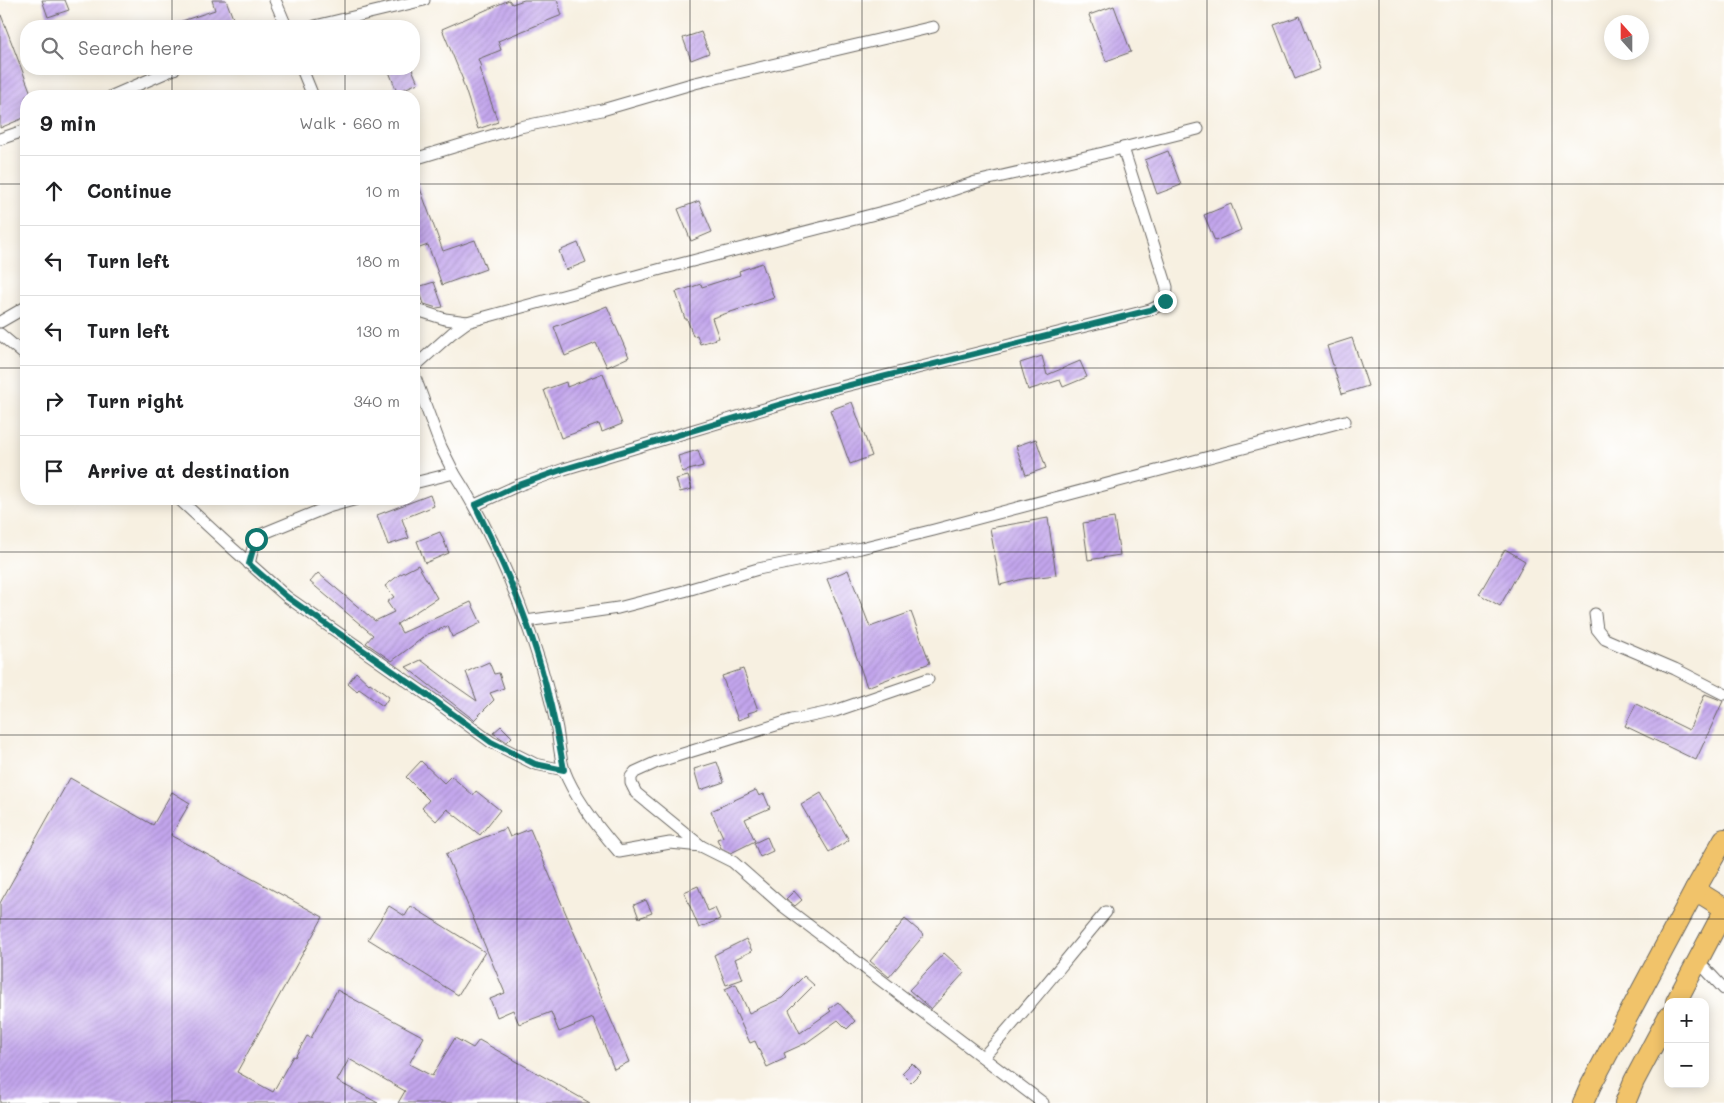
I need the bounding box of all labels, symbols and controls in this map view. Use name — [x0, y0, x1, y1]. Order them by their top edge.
north arrow — [1604, 15, 1649, 60]
search box — [20, 20, 420, 75]
icon: search — [38, 34, 66, 62]
text: Search here — [78, 35, 194, 60]
text: 9 min — [40, 109, 96, 136]
text: Walk · 660 m — [299, 112, 400, 133]
icon: ahead — [40, 177, 68, 205]
text: Continue — [87, 178, 172, 203]
text: 10 m — [365, 180, 400, 201]
icon: left — [40, 247, 68, 275]
text: Turn left — [87, 248, 170, 273]
text: 180 m — [355, 250, 400, 271]
route end — [1154, 290, 1177, 313]
icon: left — [40, 317, 68, 345]
text: Turn left — [87, 318, 170, 343]
text: 130 m — [356, 320, 400, 341]
icon: right — [40, 387, 68, 415]
text: Turn right — [87, 388, 184, 413]
text: 340 m — [353, 390, 400, 411]
icon: arrive — [40, 457, 68, 485]
text: Arrive at destination — [87, 458, 290, 483]
route start — [245, 528, 268, 551]
map controls — [1664, 998, 1709, 1088]
button: + — [1664, 998, 1709, 1043]
button: − — [1664, 1043, 1709, 1088]

